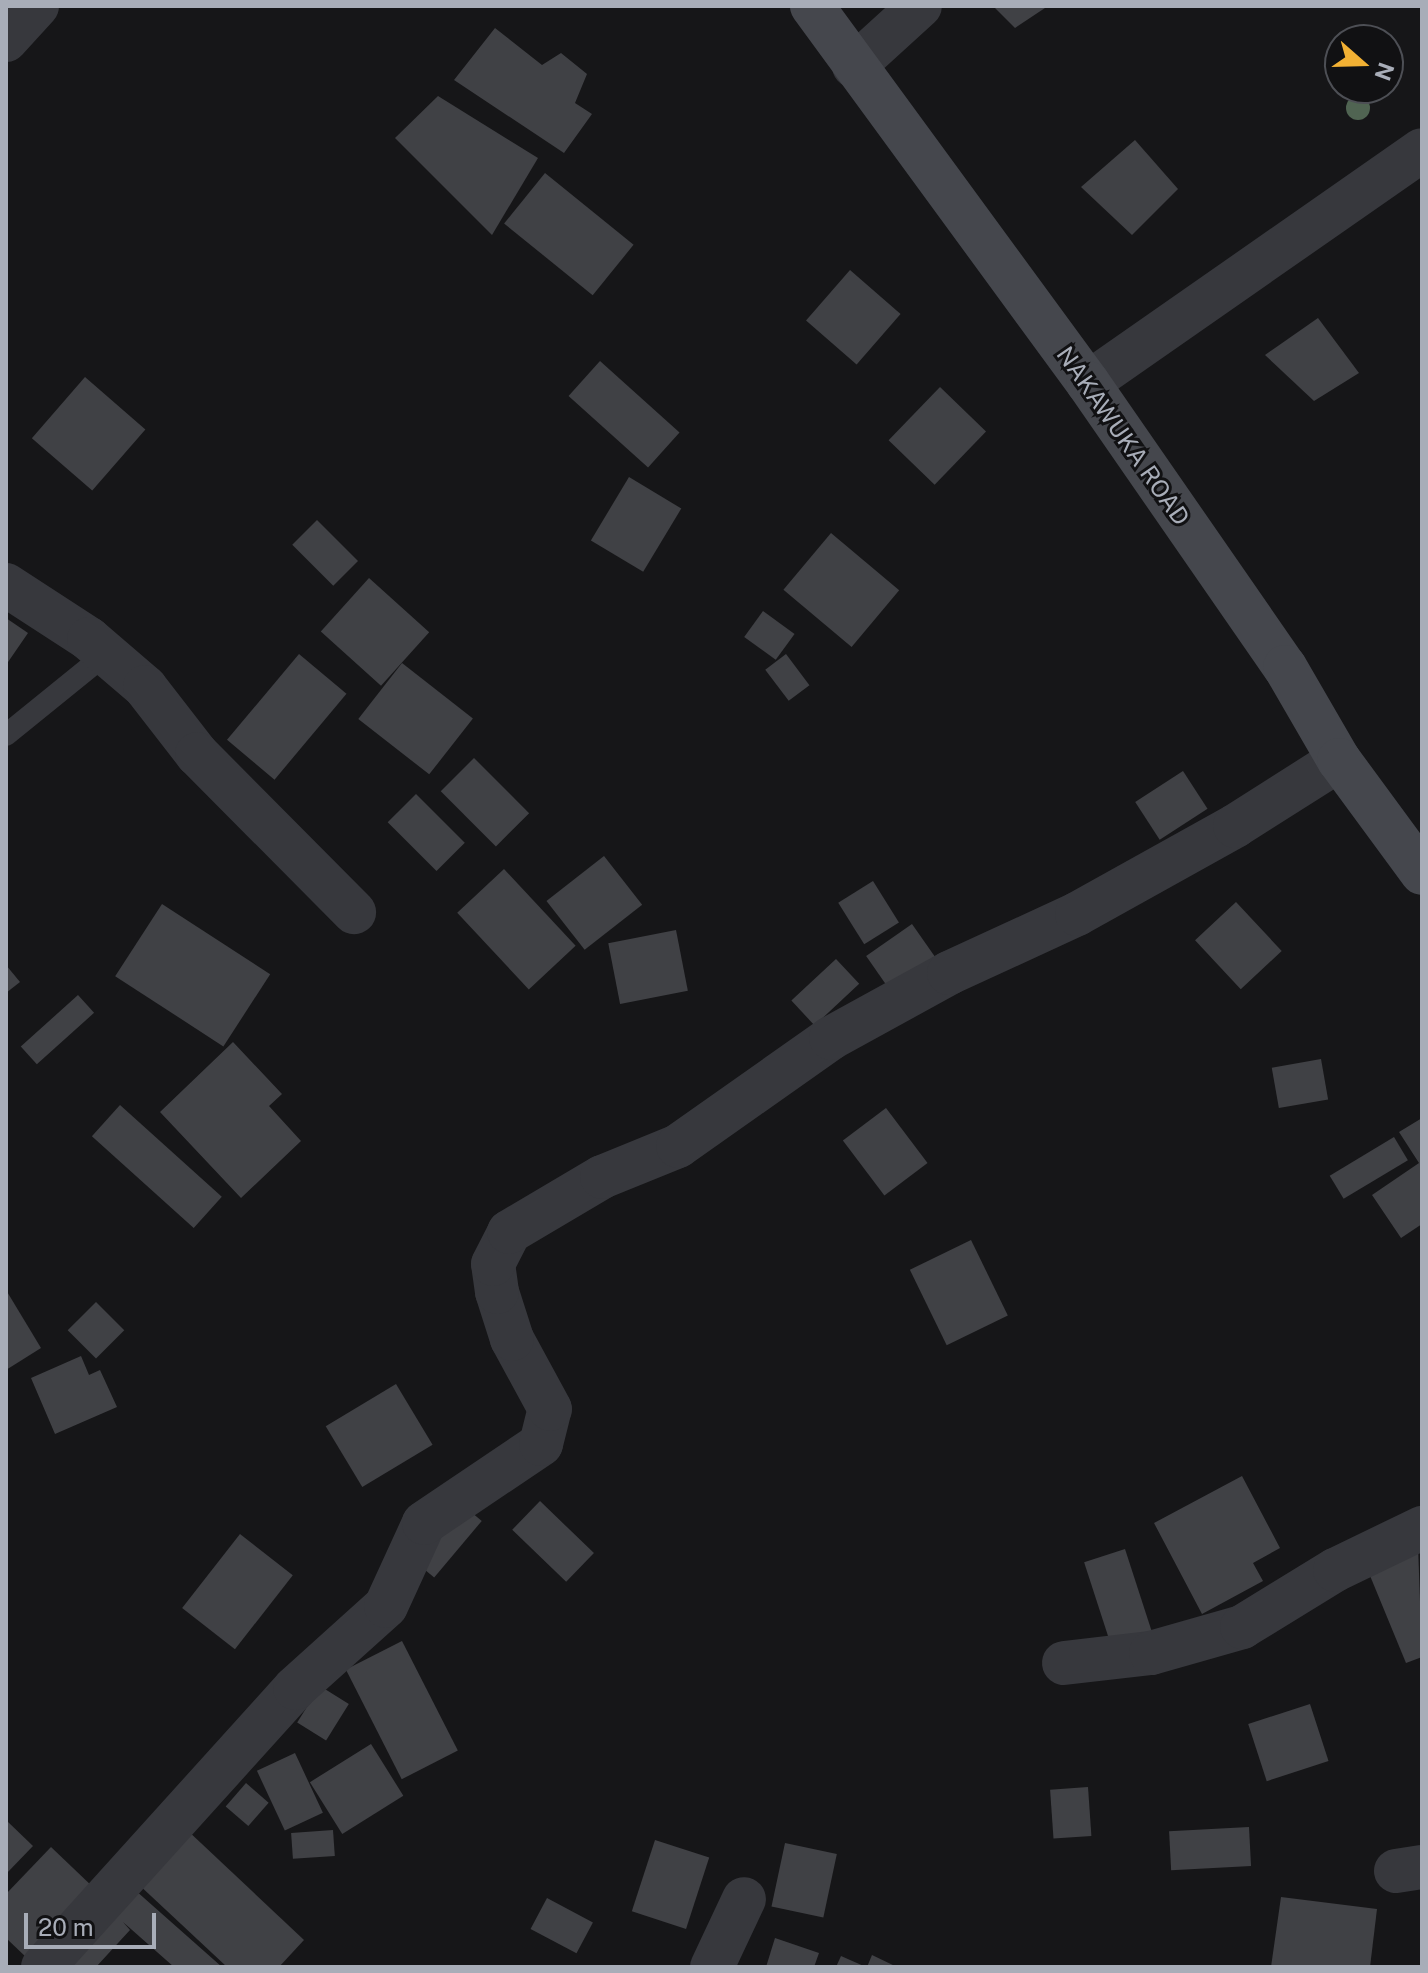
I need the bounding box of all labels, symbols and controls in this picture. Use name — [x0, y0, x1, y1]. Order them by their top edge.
north arrow — [1324, 24, 1404, 104]
text: N — [1370, 59, 1400, 84]
street label: NAKAWUKA ROAD — [1050, 341, 1196, 531]
scale bar — [28, 1897, 160, 1947]
text: 20 m — [38, 1913, 94, 1941]

